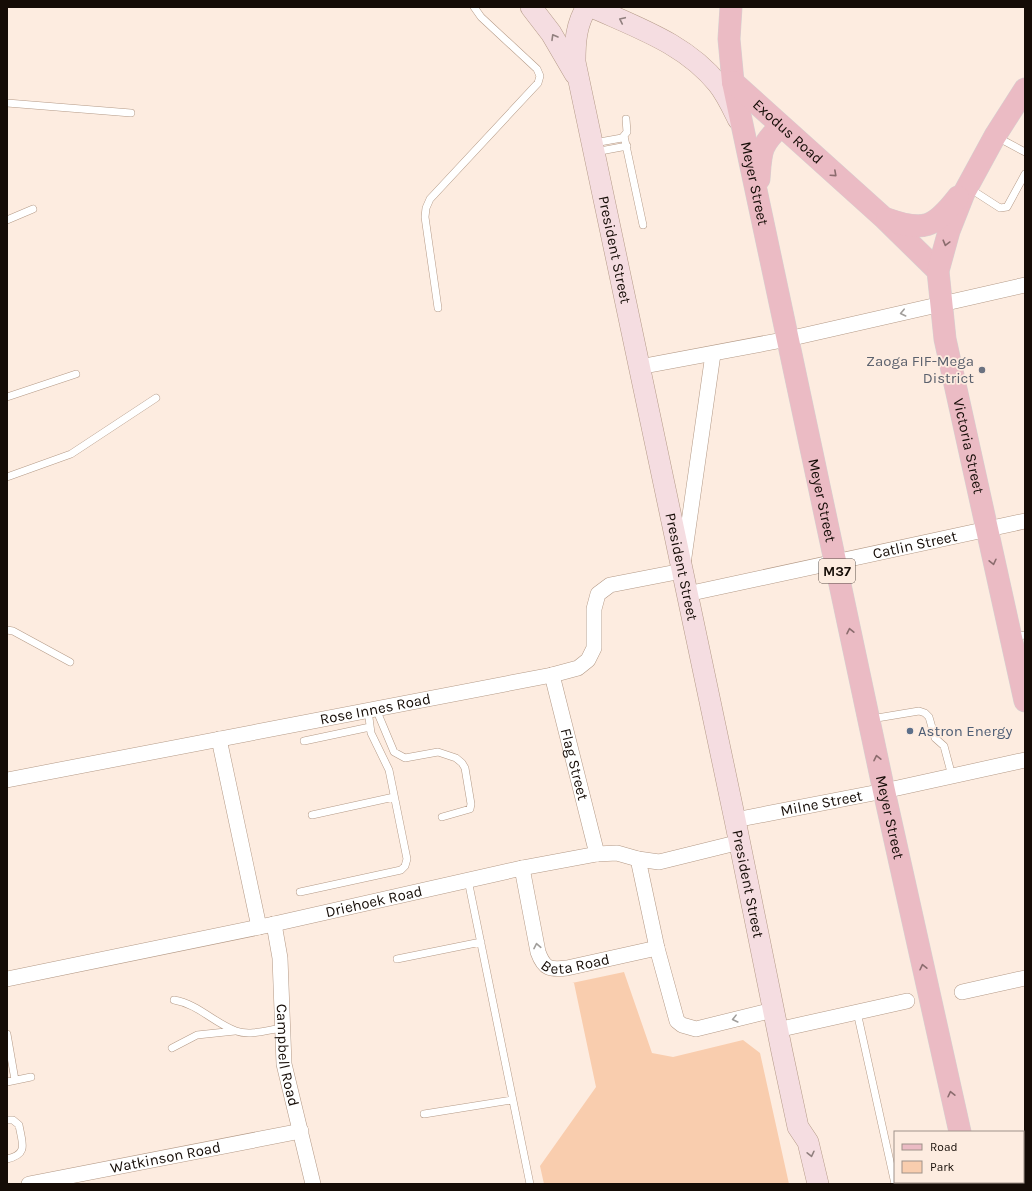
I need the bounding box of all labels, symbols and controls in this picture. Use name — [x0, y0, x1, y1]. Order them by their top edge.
one-way arrow — [618, 17, 625, 25]
one-way arrow — [551, 34, 558, 41]
street label: Exodus Road — [749, 95, 827, 168]
street label: Meyer Street — [737, 140, 772, 227]
one-way arrow — [829, 169, 837, 176]
street label: President Street — [594, 194, 635, 306]
one-way arrow — [942, 239, 951, 246]
one-way arrow — [899, 308, 906, 316]
place label: Zaoga FIF-Mega District — [866, 352, 974, 387]
marker: Zaoga FIF-Mega District — [977, 365, 987, 375]
street label: Victoria Street — [949, 397, 988, 496]
street label: Meyer Street — [804, 457, 840, 544]
street label: President Street — [661, 511, 702, 623]
street label: Catlin Street — [871, 527, 959, 563]
road number: M37 — [819, 559, 855, 583]
one-way arrow — [989, 559, 997, 565]
one-way arrow — [846, 628, 854, 634]
street label: Rose Innes Road — [318, 690, 432, 729]
place label: Astron Energy — [918, 722, 1012, 740]
street label: Flag Street — [557, 726, 592, 802]
marker: Astron Energy — [905, 726, 915, 736]
one-way arrow — [873, 755, 881, 761]
street label: Meyer Street — [872, 774, 908, 861]
street label: Milne Street — [779, 786, 864, 820]
street label: President Street — [728, 828, 768, 940]
street label: Driehoek Road — [324, 882, 424, 921]
one-way arrow — [533, 943, 542, 949]
street label: Beta Road — [538, 950, 611, 978]
one-way arrow — [920, 964, 928, 970]
street label: Campbell Road — [273, 1003, 303, 1108]
one-way arrow — [732, 1015, 739, 1023]
one-way arrow — [948, 1091, 956, 1097]
legend — [894, 1131, 1024, 1183]
street label: Watkinson Road — [109, 1138, 222, 1177]
text: Road — [930, 1140, 958, 1154]
one-way arrow — [806, 1151, 814, 1157]
text: Park — [930, 1160, 955, 1174]

